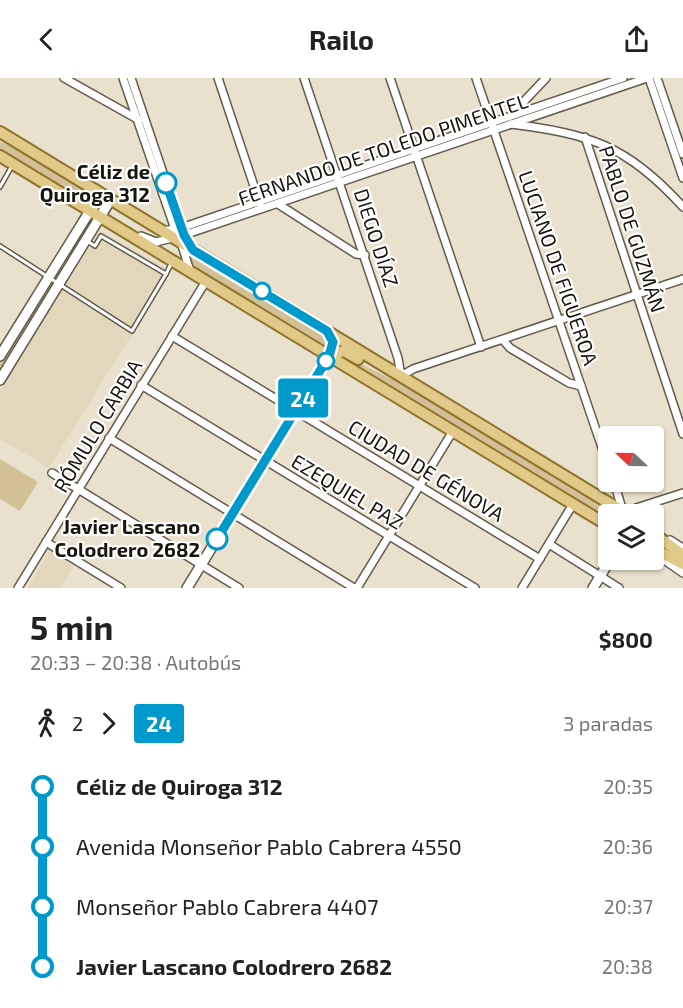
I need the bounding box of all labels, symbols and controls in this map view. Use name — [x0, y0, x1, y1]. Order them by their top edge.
icon: back — [30, 23, 63, 56]
text: Railo — [309, 23, 374, 55]
icon: share — [620, 23, 653, 56]
street label: FERNANDO DE TOLEDO PIMENTEL — [235, 88, 531, 210]
street label: PABLO DE GUZMÁN — [595, 142, 671, 315]
place label: Céliz de Quiroga 312 — [40, 159, 150, 207]
street label: LUCIANO DE FIGUEROA — [514, 167, 604, 369]
marker: Céliz de Quiroga 312 — [155, 172, 177, 194]
street label: DIEGO DÍAZ — [350, 185, 404, 290]
unlabelled marker — [253, 282, 271, 300]
unlabelled marker — [317, 352, 335, 370]
street label: RÓMULO CARBIA — [48, 354, 147, 496]
line badge: 24 — [276, 378, 330, 418]
text: 24 — [290, 386, 316, 411]
street label: CIUDAD DE GÉNOVA — [344, 414, 509, 526]
north arrow — [598, 426, 664, 492]
map controls — [598, 426, 664, 570]
street label: EZEQUIEL PAZ — [287, 448, 408, 534]
button: layers — [598, 504, 664, 570]
place label: Javier Lascano Colodrero 2682 — [55, 514, 200, 561]
marker: Javier Lascano Colodrero 2682 — [206, 528, 228, 550]
text: 5 min — [30, 607, 113, 647]
text: $800 — [599, 626, 653, 652]
text: 20:33 – 20:38 · Autobús — [30, 650, 241, 674]
icon: walk — [30, 707, 63, 740]
icon: forward — [92, 707, 125, 740]
text: 2 — [72, 711, 83, 735]
text: 24 — [146, 711, 172, 736]
text: 3 paradas — [563, 711, 653, 735]
text: Céliz de Quiroga 312 — [76, 773, 282, 799]
text: 20:35 — [603, 774, 653, 798]
text: Avenida Monseñor Pablo Cabrera 4550 — [76, 833, 462, 859]
text: 20:36 — [602, 834, 653, 858]
text: Monseñor Pablo Cabrera 4407 — [76, 893, 378, 919]
text: 20:37 — [604, 894, 653, 918]
text: Javier Lascano Colodrero 2682 — [76, 953, 392, 979]
text: 20:38 — [602, 954, 653, 978]

